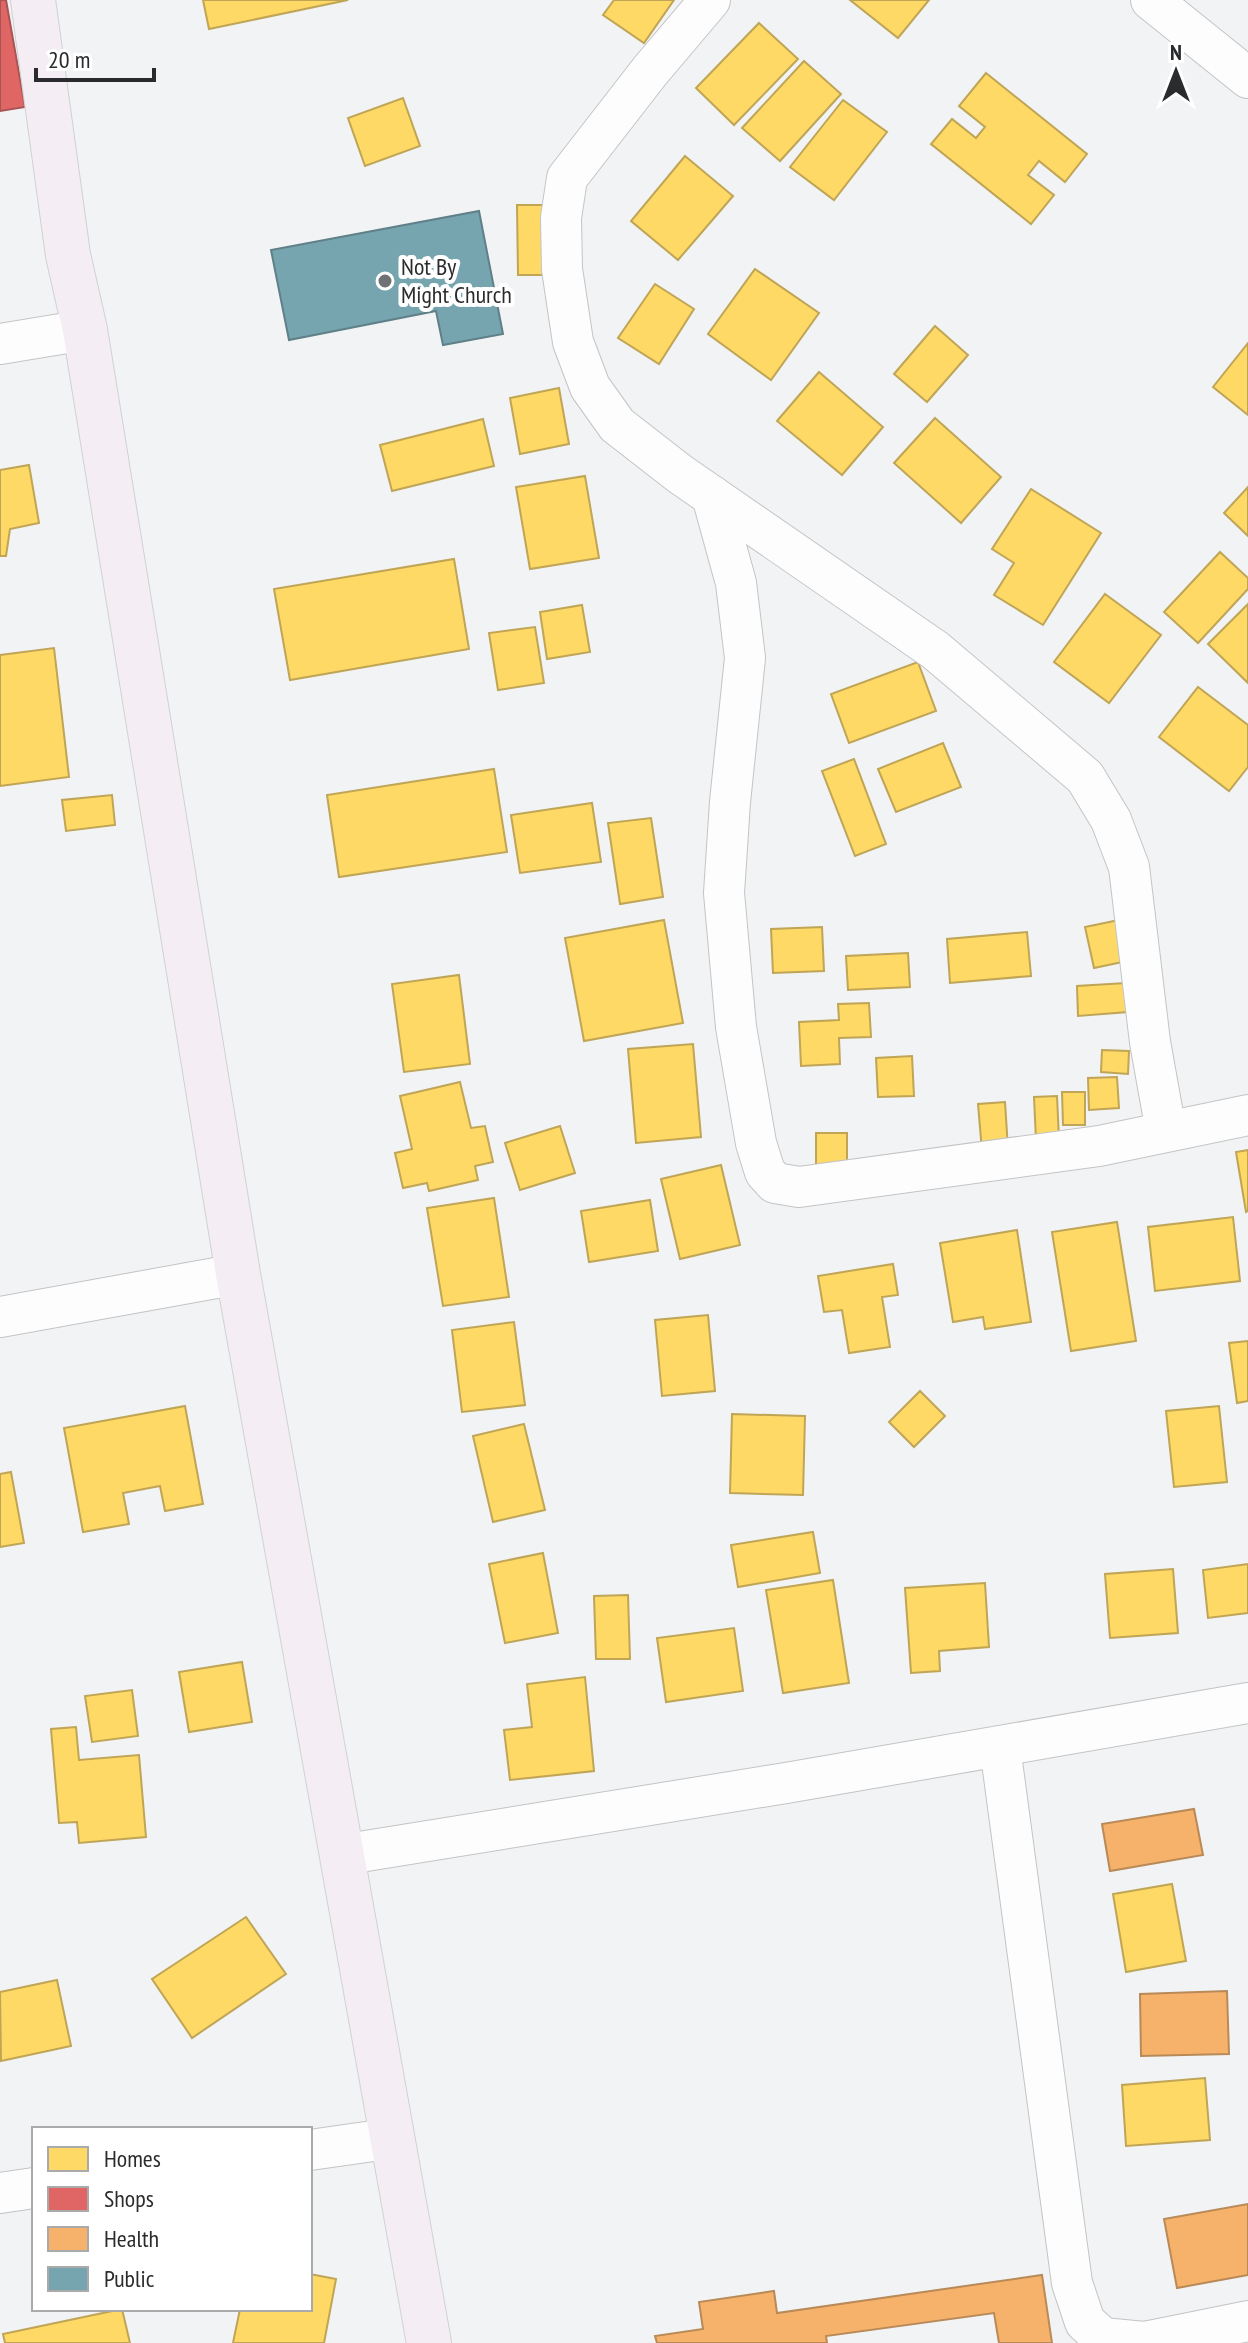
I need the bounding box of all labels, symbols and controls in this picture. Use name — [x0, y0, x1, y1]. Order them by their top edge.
scale bar — [36, 32, 154, 82]
north arrow — [1136, 32, 1216, 112]
text: N — [1170, 38, 1182, 66]
text: 20 m — [48, 44, 90, 75]
place label: Not By Might Church — [401, 251, 512, 310]
marker: Not By Might Church — [376, 272, 394, 290]
legend — [32, 2127, 312, 2311]
text: Homes — [104, 2143, 161, 2174]
text: Shops — [104, 2183, 154, 2214]
text: Health — [104, 2223, 159, 2254]
text: Public — [104, 2263, 155, 2294]

